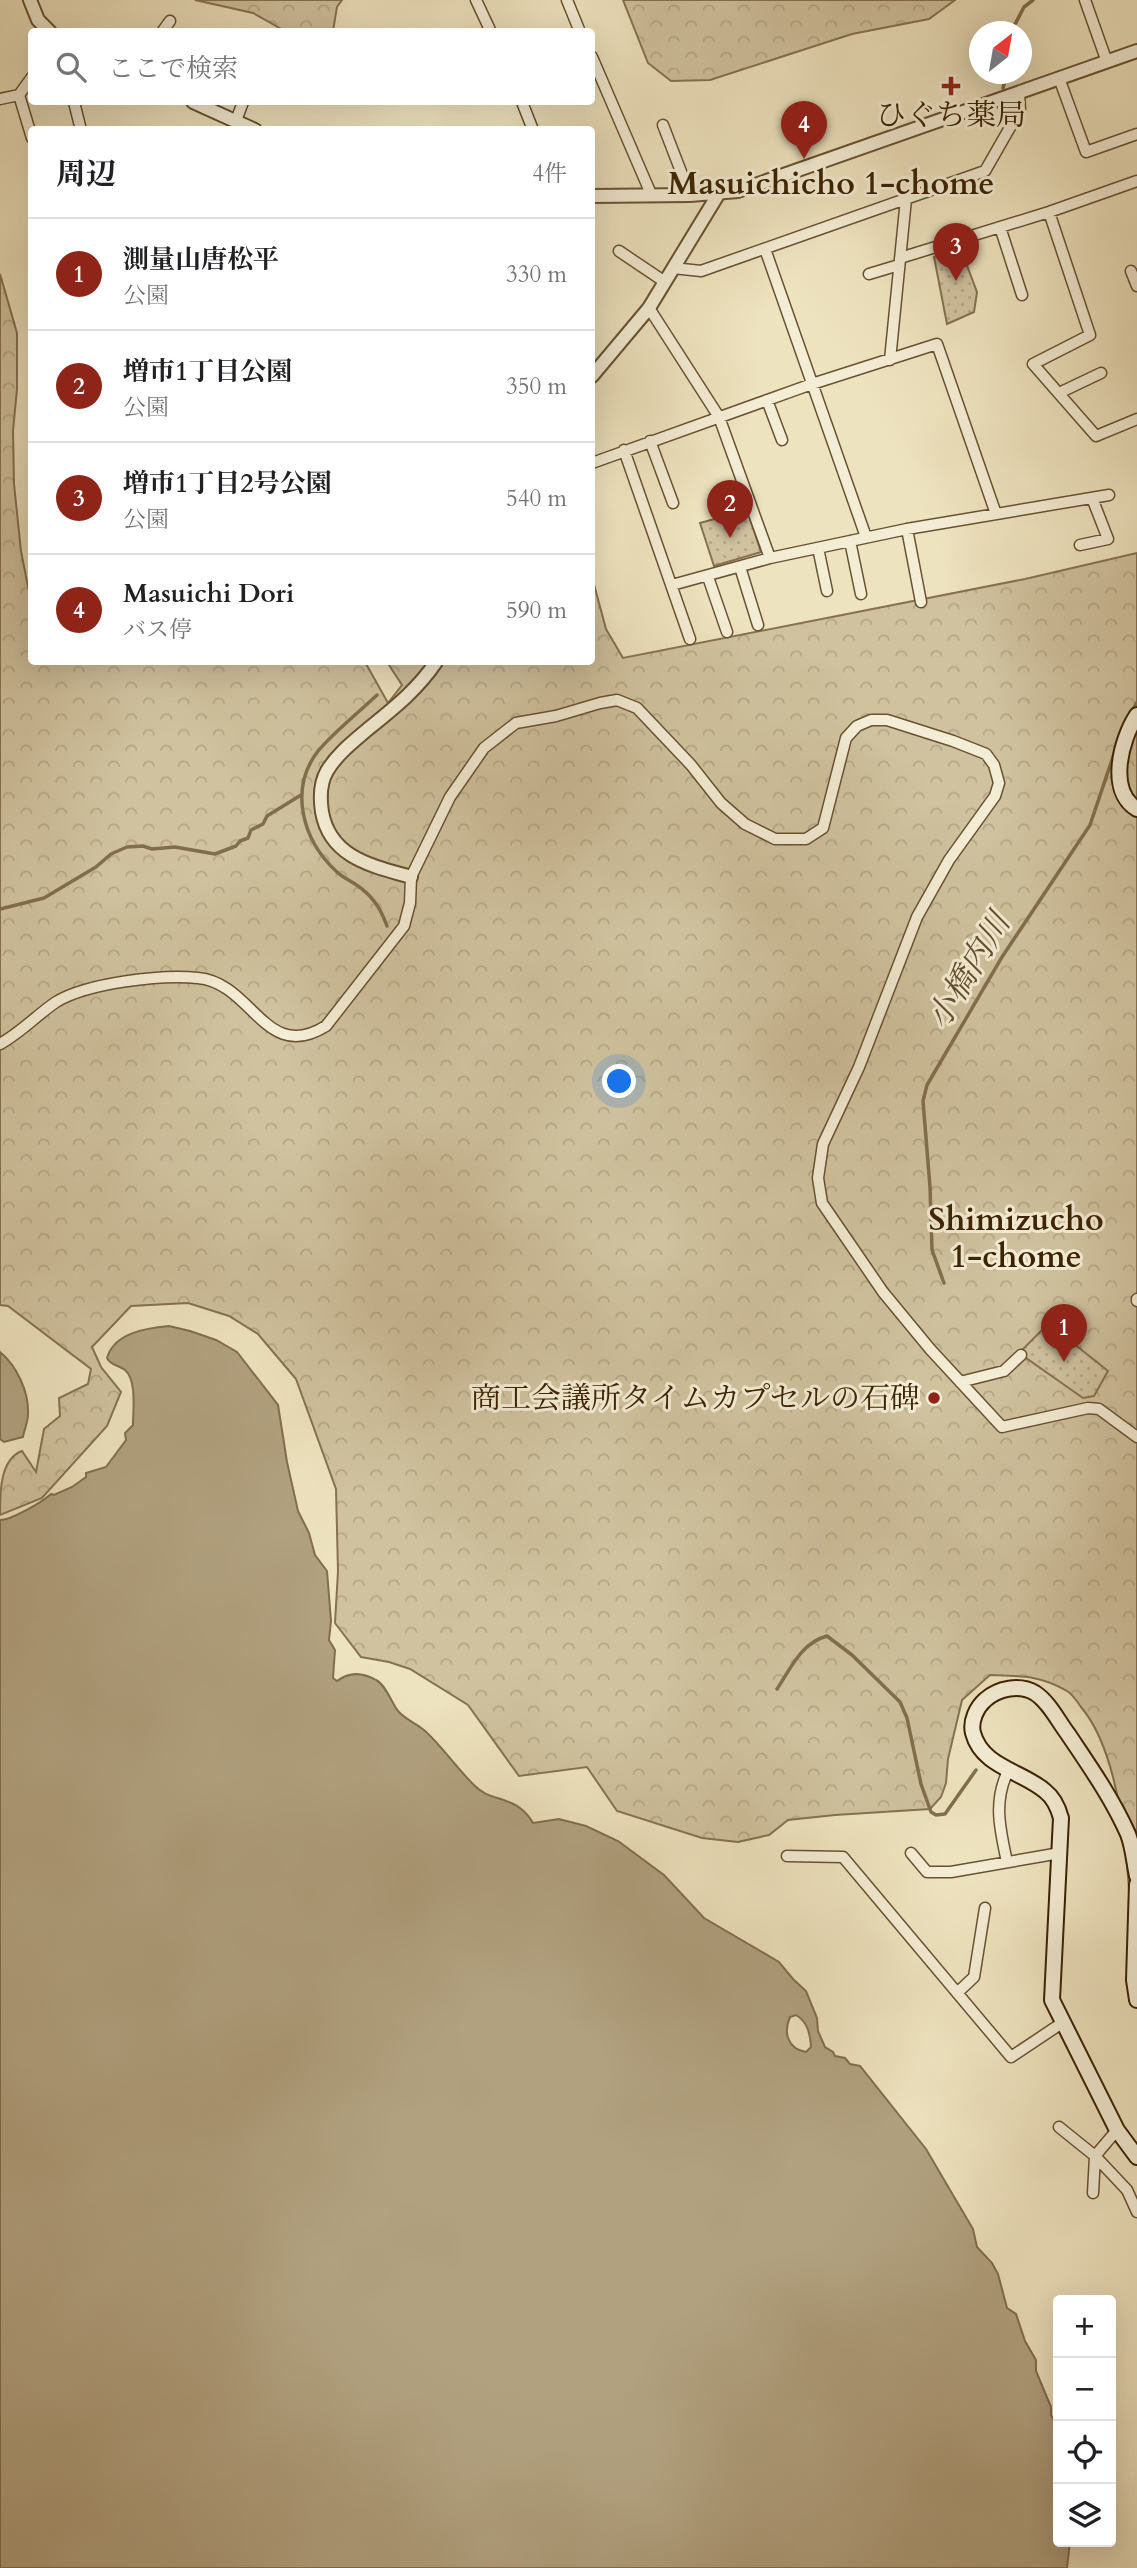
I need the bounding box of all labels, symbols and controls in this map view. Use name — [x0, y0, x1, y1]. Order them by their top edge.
north arrow — [969, 21, 1032, 84]
search box — [28, 28, 595, 105]
icon: search — [52, 48, 90, 86]
text: ここで検索 — [108, 51, 238, 86]
marker: ひぐち薬局 — [943, 78, 959, 94]
place label: ひぐち薬局 — [876, 95, 1026, 136]
pin: 4 — [781, 101, 827, 159]
text: 周辺 — [56, 154, 116, 195]
text: 4件 — [532, 158, 567, 189]
district label: Masuichicho 1-chome — [668, 162, 994, 206]
pin: 3 — [933, 223, 979, 281]
text: 測量山唐松平 — [123, 242, 279, 277]
text: 1 — [73, 259, 85, 290]
text: 330 m — [506, 259, 567, 290]
text: 公園 — [123, 280, 169, 311]
text: 増市1丁目公園 — [123, 354, 292, 389]
text: 2 — [73, 371, 85, 402]
text: 350 m — [506, 371, 567, 402]
text: 公園 — [123, 392, 169, 423]
text: 増市1丁目2号公園 — [123, 466, 332, 501]
pin: 2 — [707, 480, 753, 538]
text: 3 — [73, 483, 85, 514]
text: 540 m — [506, 483, 567, 514]
text: 公園 — [123, 504, 169, 535]
text: Masuichi Dori — [123, 576, 294, 611]
text: 4 — [73, 595, 85, 626]
text: 590 m — [506, 595, 567, 626]
text: バス停 — [123, 614, 192, 645]
water label: 小橋内川 — [917, 902, 1022, 1037]
your location — [602, 1064, 636, 1098]
district label: Shimizucho 1-chome — [928, 1198, 1104, 1279]
pin: 1 — [1041, 1304, 1087, 1362]
place label: 商工会議所タイムカプセルの石碑 — [471, 1378, 920, 1419]
marker: 商工会議所タイムカプセルの石碑 — [926, 1390, 942, 1406]
map controls — [1053, 2295, 1116, 2547]
button: + — [1053, 2295, 1116, 2358]
button: − — [1053, 2358, 1116, 2421]
button: locate — [1053, 2421, 1116, 2484]
button: layers — [1053, 2484, 1116, 2547]

